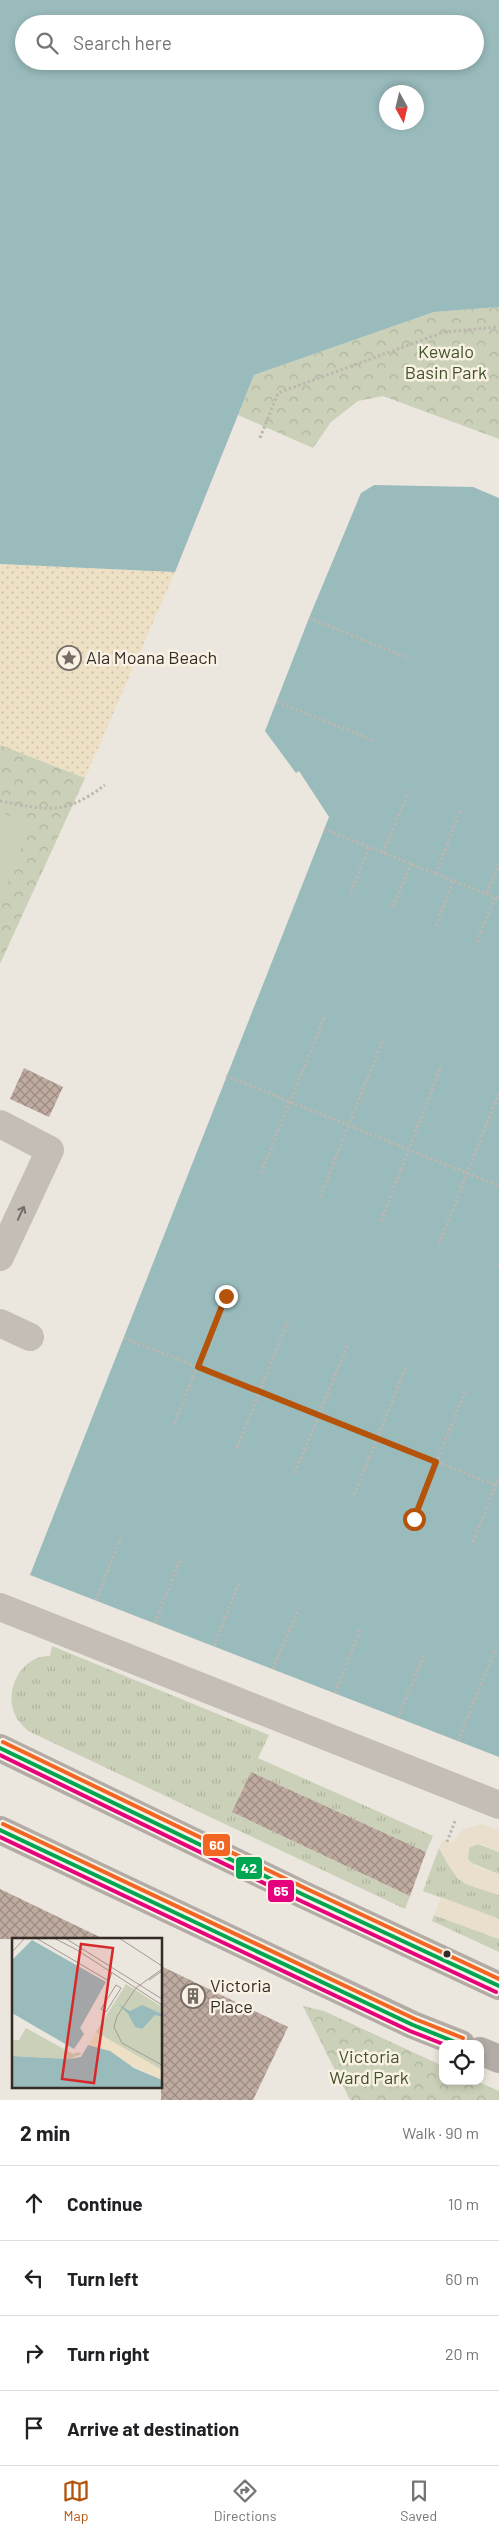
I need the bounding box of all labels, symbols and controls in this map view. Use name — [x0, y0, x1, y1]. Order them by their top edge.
search box — [15, 15, 484, 70]
icon: search — [33, 29, 61, 57]
text: Search here — [73, 31, 172, 54]
north arrow — [379, 85, 424, 130]
park label: Kewalo Basin Park — [405, 340, 487, 383]
place icon: Ala Moana Beach — [56, 645, 82, 671]
place label: Ala Moana Beach — [86, 646, 217, 668]
one-way arrow — [16, 1206, 26, 1221]
route end — [215, 1285, 238, 1308]
route start — [403, 1508, 426, 1531]
line badge: 60 — [202, 1833, 231, 1857]
text: 60 — [209, 1836, 225, 1853]
line badge: 42 — [235, 1856, 263, 1880]
text: 42 — [241, 1859, 257, 1876]
line badge: 65 — [267, 1879, 295, 1903]
text: 65 — [273, 1882, 289, 1899]
inset map — [12, 1938, 162, 2088]
unlabelled marker — [442, 1949, 452, 1959]
place label: Victoria Place — [210, 1974, 271, 2017]
building icon: Victoria Place — [180, 1983, 206, 2009]
map controls — [439, 2040, 484, 2085]
button: locate — [439, 2040, 484, 2085]
park label: Victoria Ward Park — [329, 2045, 409, 2088]
text: 2 min — [20, 2120, 70, 2145]
text: Walk · 90 m — [402, 2123, 479, 2142]
icon: ahead — [20, 2189, 48, 2217]
text: Continue — [67, 2192, 143, 2215]
text: 10 m — [448, 2194, 479, 2213]
icon: left — [20, 2264, 48, 2292]
text: Turn left — [67, 2267, 138, 2290]
text: 60 m — [445, 2269, 479, 2288]
icon: right — [20, 2339, 48, 2367]
text: Turn right — [67, 2342, 149, 2365]
text: 20 m — [445, 2344, 479, 2363]
icon: arrive — [20, 2414, 48, 2442]
text: Arrive at destination — [67, 2417, 239, 2440]
tab: Map — [62, 2477, 90, 2524]
tab: Directions — [214, 2477, 276, 2524]
tab: Saved — [400, 2477, 437, 2524]

